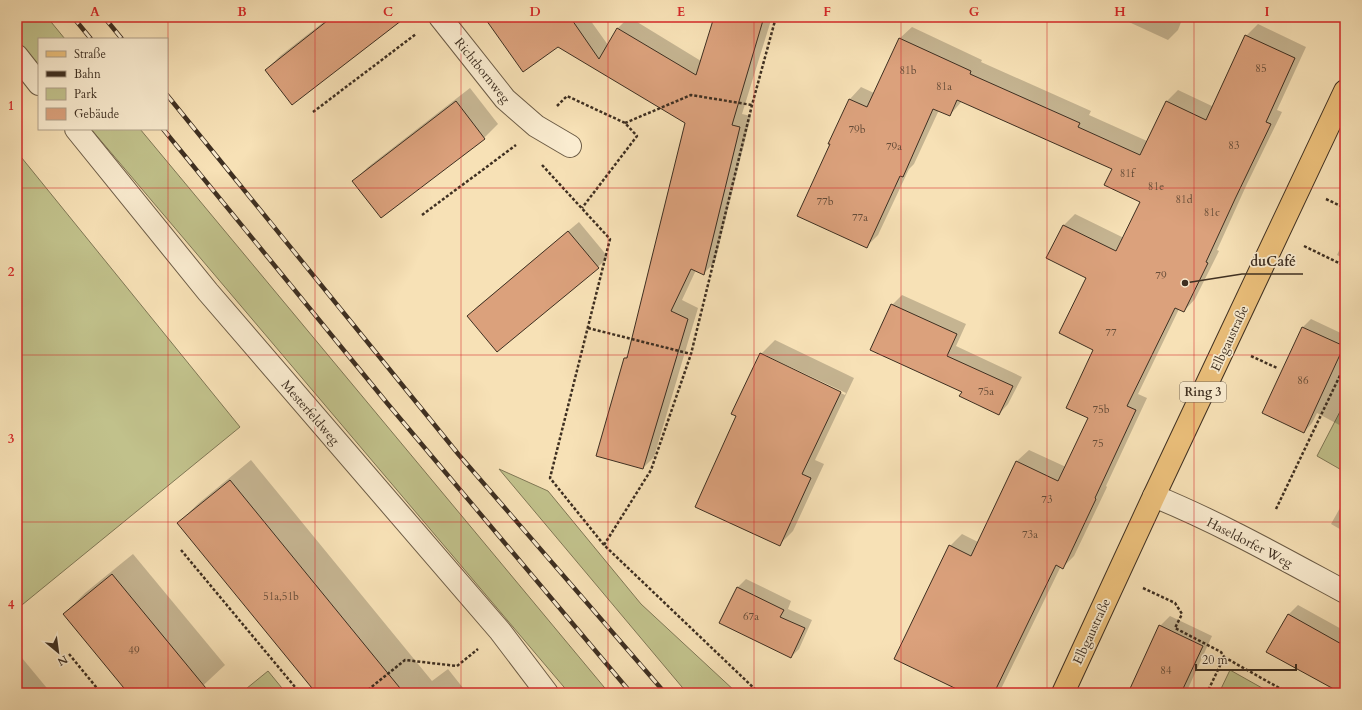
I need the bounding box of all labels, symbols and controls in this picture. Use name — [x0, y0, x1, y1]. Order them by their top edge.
text: A — [90, 3, 100, 21]
text: B — [237, 3, 247, 21]
text: C — [383, 3, 393, 21]
text: D — [529, 3, 541, 21]
text: E — [677, 3, 685, 21]
text: F — [823, 3, 831, 21]
text: G — [969, 3, 980, 21]
text: H — [1114, 3, 1126, 21]
text: I — [1264, 3, 1270, 21]
street label: Richtbornweg — [450, 34, 515, 108]
legend — [38, 38, 168, 130]
text: Straße — [74, 46, 106, 62]
house number: 85 — [1255, 61, 1267, 76]
house number: 81b — [899, 63, 917, 78]
text: Bahn — [74, 66, 101, 82]
house number: 81a — [936, 79, 952, 94]
text: Park — [74, 86, 98, 102]
text: 1 — [8, 97, 14, 115]
text: Gebäude — [74, 106, 119, 122]
house number: 79b — [848, 122, 866, 137]
house number: 83 — [1228, 138, 1240, 153]
house number: 79a — [886, 139, 902, 154]
house number: 81f — [1120, 166, 1136, 181]
house number: 81e — [1148, 179, 1164, 194]
house number: 81d — [1175, 192, 1193, 207]
house number: 77b — [816, 194, 834, 209]
house number: 81c — [1204, 205, 1220, 220]
house number: 77a — [852, 210, 868, 225]
callout: duCafé — [1242, 248, 1303, 274]
text: duCafé — [1250, 252, 1296, 271]
text: 2 — [8, 263, 15, 281]
house number: 79 — [1155, 268, 1167, 283]
street label: Elbgaustraße — [1207, 302, 1253, 374]
house number: 77 — [1105, 325, 1117, 340]
house number: 86 — [1297, 373, 1309, 388]
street label: Mesterfeldweg — [277, 376, 344, 450]
road number: Ring 3 — [1180, 382, 1226, 402]
house number: 75a — [978, 384, 994, 399]
house number: 75b — [1092, 402, 1110, 417]
text: 3 — [8, 430, 15, 448]
house number: 75 — [1092, 436, 1104, 451]
house number: 73 — [1041, 492, 1053, 507]
street label: Haseldorfer Weg — [1203, 513, 1296, 573]
house number: 73a — [1022, 527, 1038, 542]
house number: 51a,51b — [263, 589, 299, 604]
street label: Elbgaustraße — [1069, 595, 1115, 667]
text: 4 — [8, 596, 15, 614]
house number: 67a — [743, 609, 759, 624]
north arrow — [38, 632, 78, 672]
house number: 49 — [128, 643, 140, 658]
scale bar — [1196, 646, 1296, 672]
text: N — [54, 651, 70, 669]
text: 20 m — [1202, 652, 1229, 668]
house number: 84 — [1160, 663, 1172, 678]

